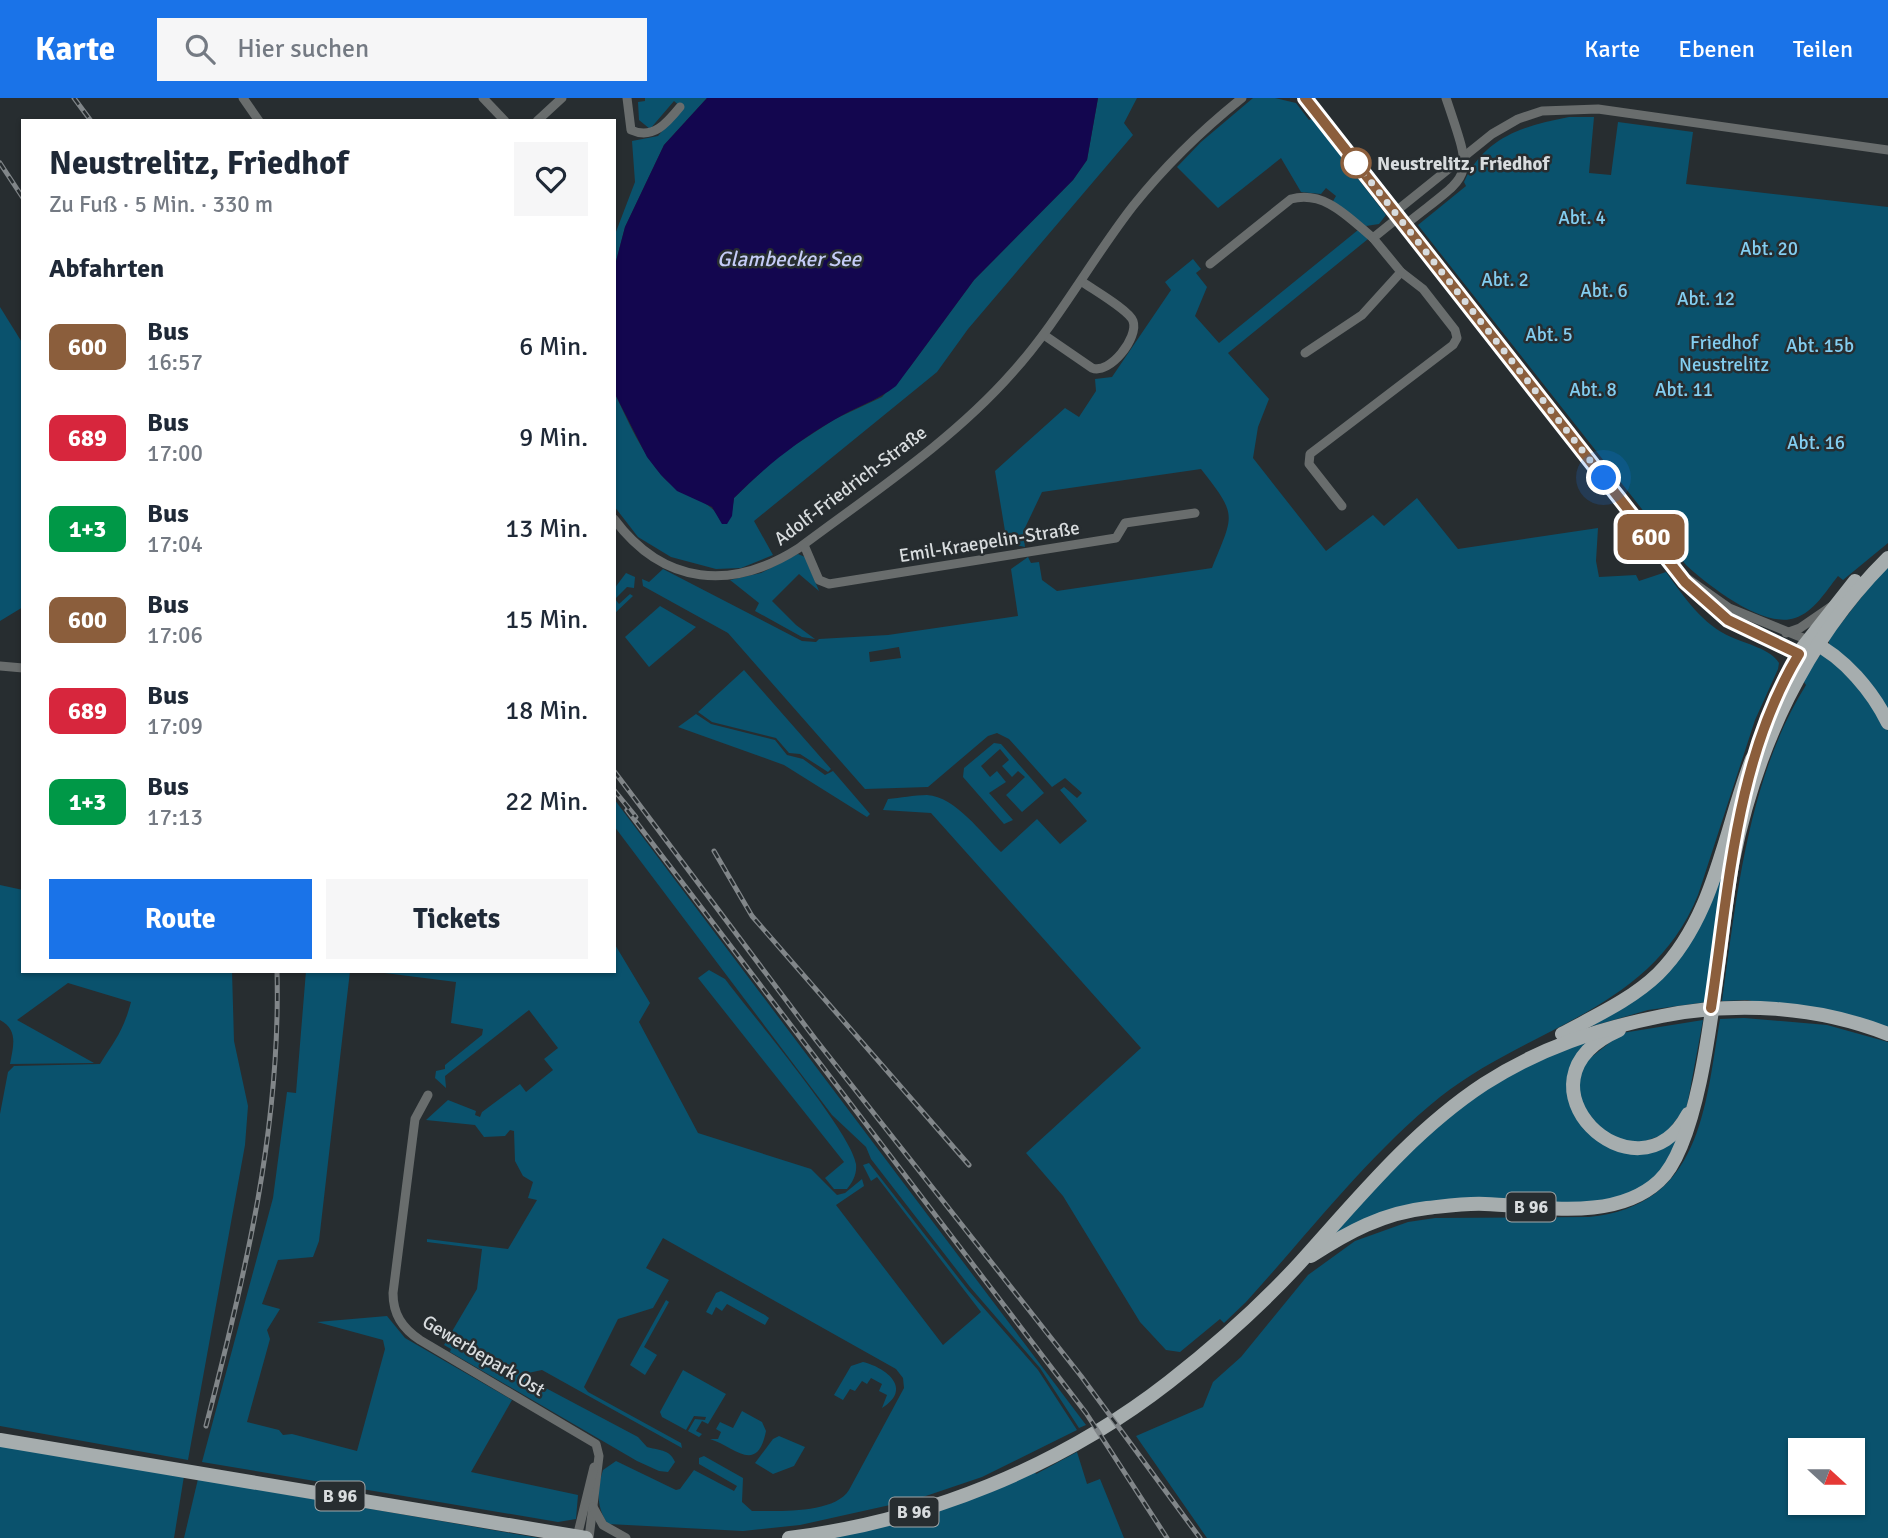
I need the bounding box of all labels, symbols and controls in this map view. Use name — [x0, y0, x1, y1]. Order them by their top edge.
search box — [157, 18, 647, 81]
text: Karte — [35, 29, 115, 70]
icon: search — [181, 30, 219, 68]
text: Hier suchen — [237, 33, 369, 65]
text: Karte — [1584, 34, 1640, 64]
text: Ebenen — [1678, 34, 1755, 64]
text: Teilen — [1793, 34, 1853, 64]
button: heart — [514, 142, 588, 216]
text: Neustrelitz, Friedhof — [49, 143, 348, 184]
marker: Neustrelitz, Friedhof — [1341, 148, 1371, 178]
place label: Neustrelitz, Friedhof — [1377, 152, 1550, 176]
text: Zu Fuß · 5 Min. · 330 m — [49, 190, 273, 219]
park label: Abt. 4 — [1558, 206, 1606, 230]
park label: Abt. 20 — [1740, 237, 1798, 261]
water label: Glambecker See — [717, 246, 863, 272]
text: Abfahrten — [49, 253, 164, 285]
park label: Abt. 2 — [1481, 268, 1529, 292]
park label: Abt. 6 — [1580, 279, 1628, 303]
park label: Abt. 12 — [1677, 287, 1735, 311]
text: Bus — [147, 316, 189, 348]
park label: Abt. 5 — [1525, 323, 1573, 347]
text: 6 Min. — [519, 331, 588, 363]
park label: Friedhof Neustrelitz — [1679, 331, 1769, 377]
text: 600 — [68, 332, 107, 362]
park label: Abt. 15b — [1786, 334, 1854, 358]
text: 16:57 — [147, 348, 203, 377]
park label: Abt. 8 — [1569, 378, 1617, 402]
park label: Abt. 11 — [1655, 378, 1713, 402]
text: Bus — [147, 407, 189, 439]
street label: Adolf-Friedrich-Straße — [770, 421, 932, 551]
text: 9 Min. — [519, 422, 588, 454]
text: 689 — [68, 423, 107, 453]
park label: Abt. 16 — [1787, 431, 1845, 455]
text: 17:00 — [147, 439, 203, 468]
your location — [1586, 460, 1621, 495]
text: Bus — [147, 498, 189, 530]
text: 13 Min. — [505, 513, 588, 545]
text: 1+3 — [69, 514, 106, 544]
line badge: 600 — [1611, 514, 1691, 560]
street label: Emil-Kraepelin-Straße — [897, 516, 1081, 568]
text: 600 — [1632, 522, 1670, 552]
text: 17:04 — [147, 530, 203, 559]
text: Bus — [147, 589, 189, 621]
text: 15 Min. — [505, 604, 588, 636]
text: 600 — [68, 605, 107, 635]
text: 17:06 — [147, 621, 203, 650]
text: Bus — [147, 680, 189, 712]
text: 18 Min. — [505, 695, 588, 727]
text: 689 — [68, 696, 107, 726]
text: 17:09 — [147, 712, 203, 741]
text: Bus — [147, 771, 189, 803]
text: 22 Min. — [505, 786, 588, 818]
text: 1+3 — [69, 787, 106, 817]
text: 17:13 — [147, 803, 203, 832]
button: Route — [49, 879, 312, 959]
button: Tickets — [326, 879, 588, 959]
road number: B 96 — [1506, 1192, 1556, 1222]
street label: Gewerbepark Ost — [418, 1310, 549, 1402]
north arrow — [1788, 1438, 1866, 1516]
map controls — [1788, 1438, 1865, 1515]
road number: B 96 — [316, 1482, 364, 1511]
road number: B 96 — [890, 1498, 939, 1526]

